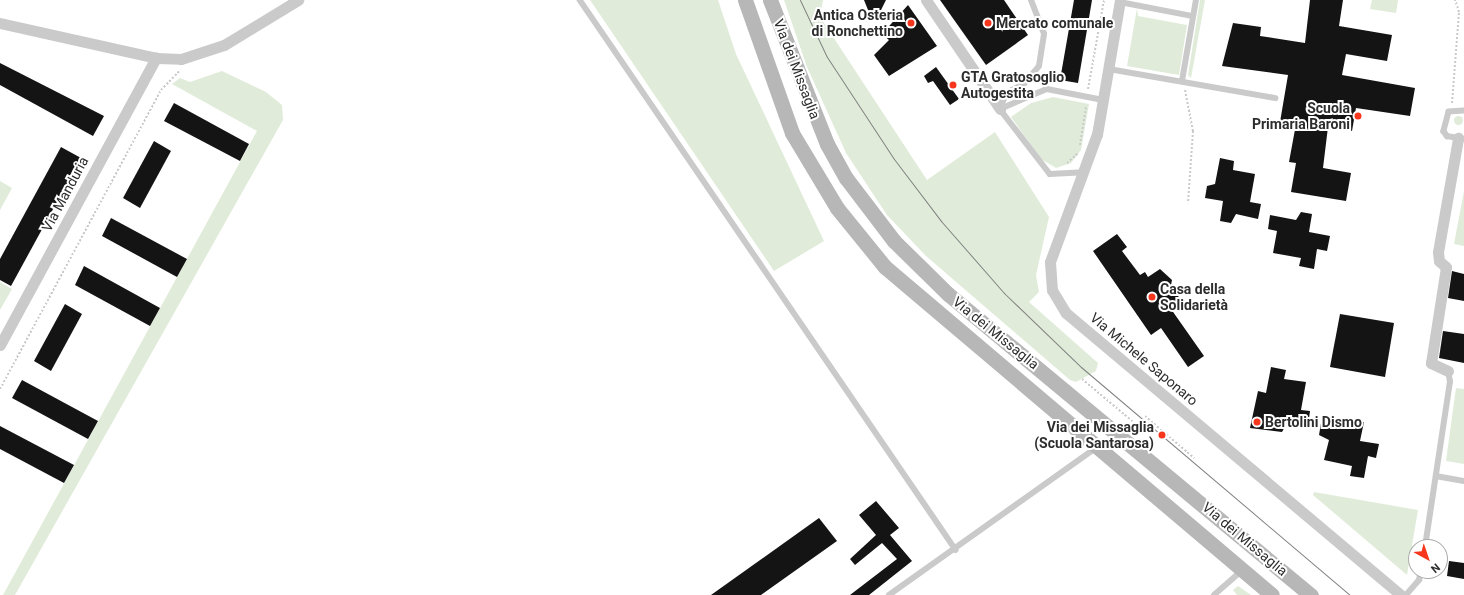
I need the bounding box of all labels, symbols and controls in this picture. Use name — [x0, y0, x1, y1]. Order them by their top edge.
place label: Antica Osteria di Ronchettino — [812, 7, 903, 40]
place label: Mercato comunale — [996, 15, 1113, 31]
street label: Via dei Missaglia — [770, 17, 824, 121]
marker: Antica Osteria di Ronchettino — [906, 18, 916, 28]
marker: Mercato comunale — [983, 18, 993, 28]
place label: GTA Gratosoglio Autogestita — [961, 69, 1064, 102]
marker: GTA Gratosoglio Autogestita — [948, 80, 958, 90]
place label: Scuola Primaria Baroni — [1252, 100, 1350, 132]
marker: Scuola Primaria Baroni — [1353, 111, 1363, 121]
street label: Via Manduria — [38, 154, 92, 234]
place label: Casa della Solidarietà — [1160, 281, 1228, 314]
marker: Casa della Solidarietà — [1147, 292, 1157, 302]
street label: Via dei Missaglia — [950, 293, 1042, 373]
street label: Via Michele Saponaro — [1087, 309, 1201, 409]
place label: Bertolini Dismo — [1265, 414, 1362, 430]
marker: Bertolini Dismo — [1252, 417, 1262, 427]
place label: Via dei Missaglia (Scuola Santarosa) — [1034, 419, 1154, 452]
marker: Via dei Missaglia (Scuola Santarosa) — [1157, 430, 1167, 440]
street label: Via dei Missaglia — [1199, 499, 1291, 579]
north arrow — [1408, 539, 1448, 579]
text: N — [1428, 560, 1443, 575]

